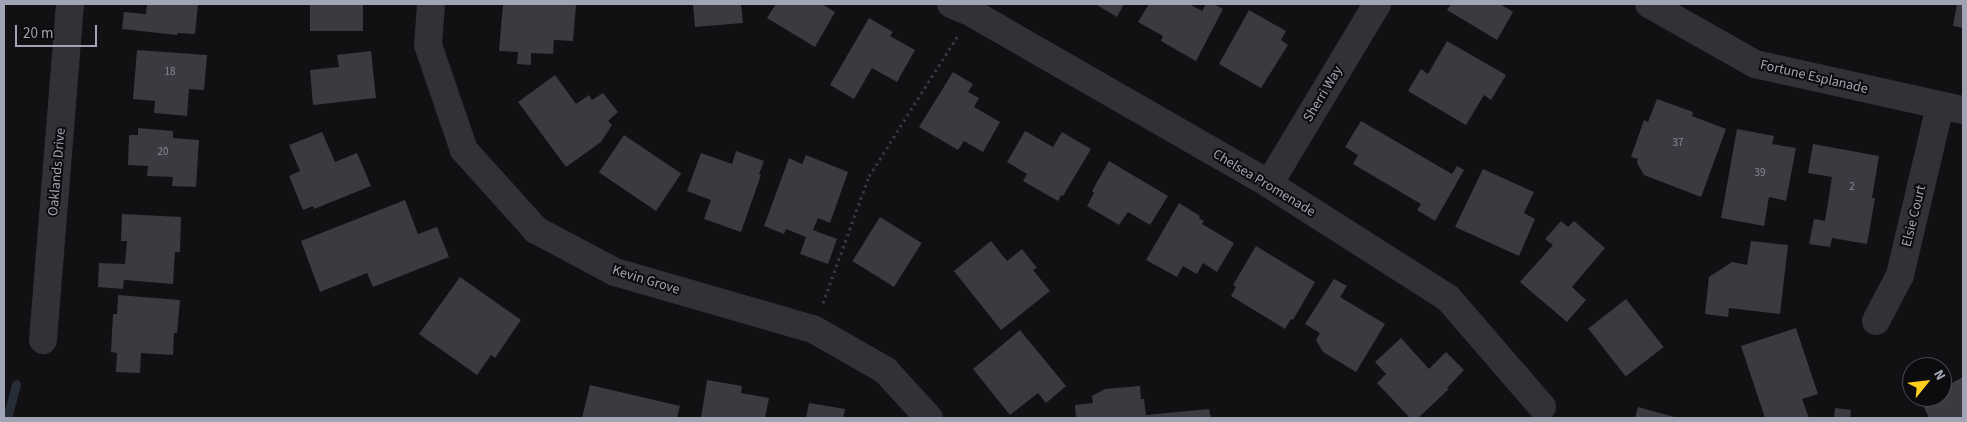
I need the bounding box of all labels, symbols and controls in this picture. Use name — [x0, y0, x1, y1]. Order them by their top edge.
scale bar — [18, 15, 100, 47]
text: 20 m — [23, 23, 53, 44]
street label: Fortune Esplanade — [1759, 56, 1869, 98]
street label: Sherri Way — [1300, 63, 1346, 125]
house number: 18 — [165, 65, 175, 79]
street label: Oaklands Drive — [45, 127, 69, 217]
house number: 37 — [1673, 136, 1683, 150]
house number: 20 — [158, 145, 168, 159]
street label: Chelsea Promenade — [1210, 146, 1318, 220]
house number: 39 — [1755, 166, 1765, 180]
house number: 2 — [1849, 180, 1855, 194]
street label: Elsie Court — [1898, 184, 1930, 248]
street label: Kevin Grove — [610, 262, 682, 298]
north arrow — [1902, 357, 1952, 407]
text: N — [1928, 366, 1950, 384]

